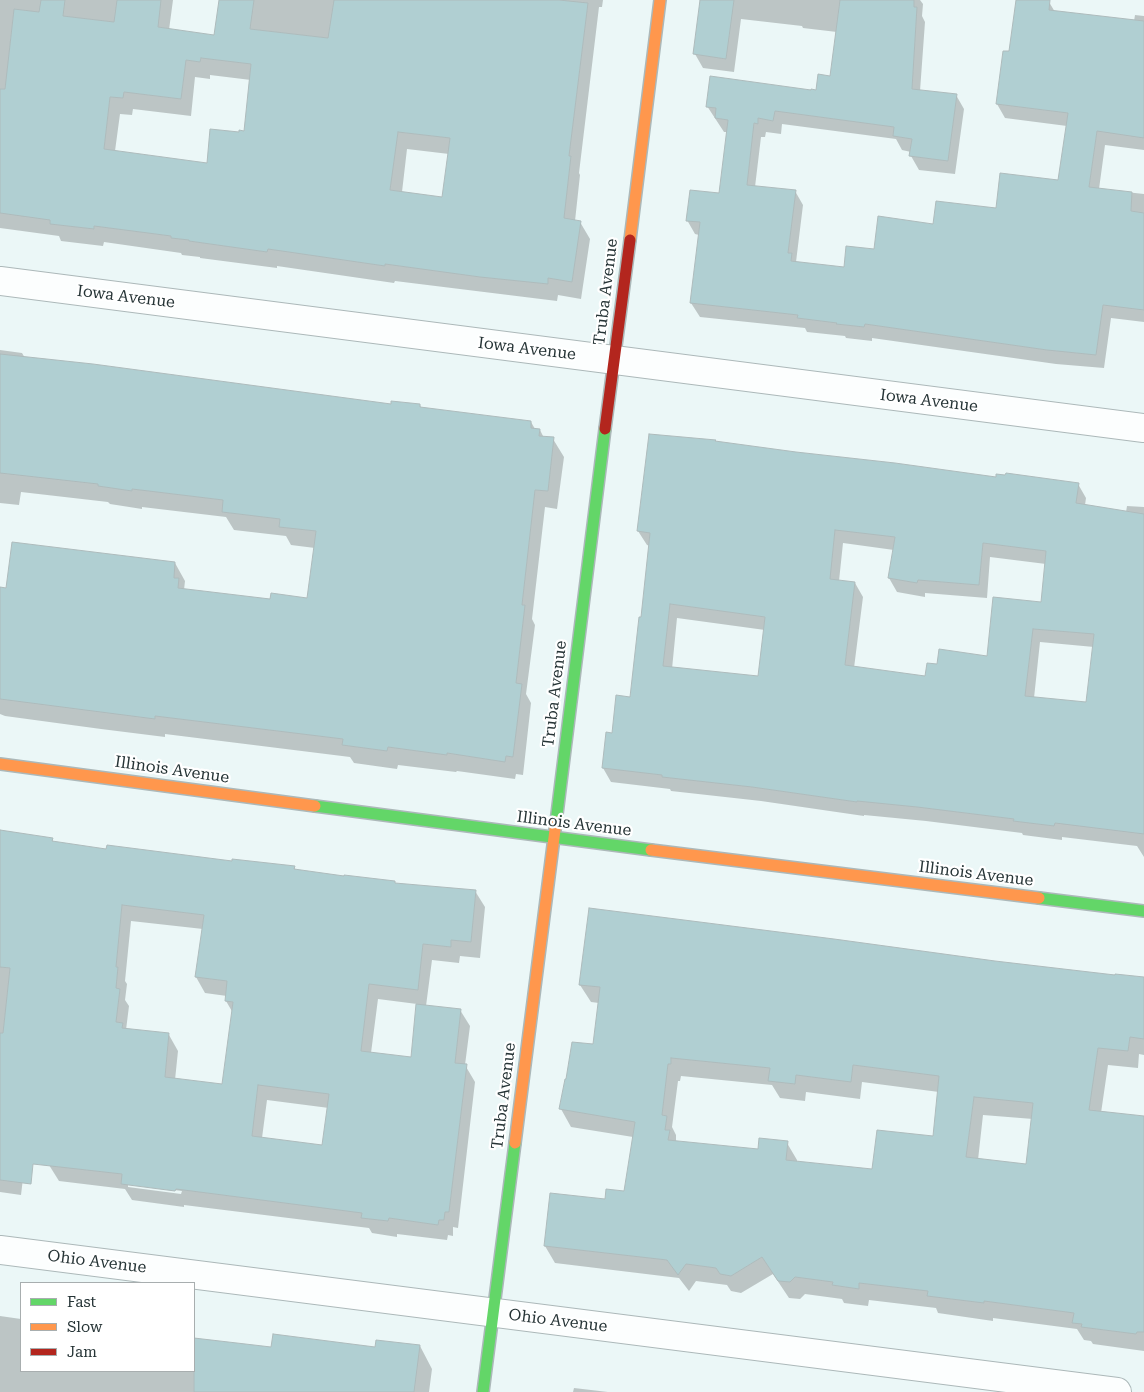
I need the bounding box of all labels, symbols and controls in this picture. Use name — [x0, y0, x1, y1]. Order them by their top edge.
street label: Truba Avenue — [590, 238, 622, 346]
street label: Iowa Avenue — [76, 281, 176, 313]
street label: Iowa Avenue — [477, 333, 577, 365]
street label: Iowa Avenue — [879, 385, 979, 417]
street label: Truba Avenue — [539, 640, 571, 748]
street label: Illinois Avenue — [114, 752, 230, 788]
street label: Illinois Avenue — [516, 807, 632, 841]
street label: Illinois Avenue — [918, 857, 1034, 891]
street label: Truba Avenue — [488, 1042, 520, 1150]
street label: Ohio Avenue — [47, 1246, 147, 1278]
legend — [20, 1282, 195, 1372]
text: Fast — [67, 1293, 96, 1311]
street label: Ohio Avenue — [508, 1305, 608, 1337]
text: Slow — [67, 1318, 102, 1336]
text: Jam — [67, 1343, 97, 1361]

